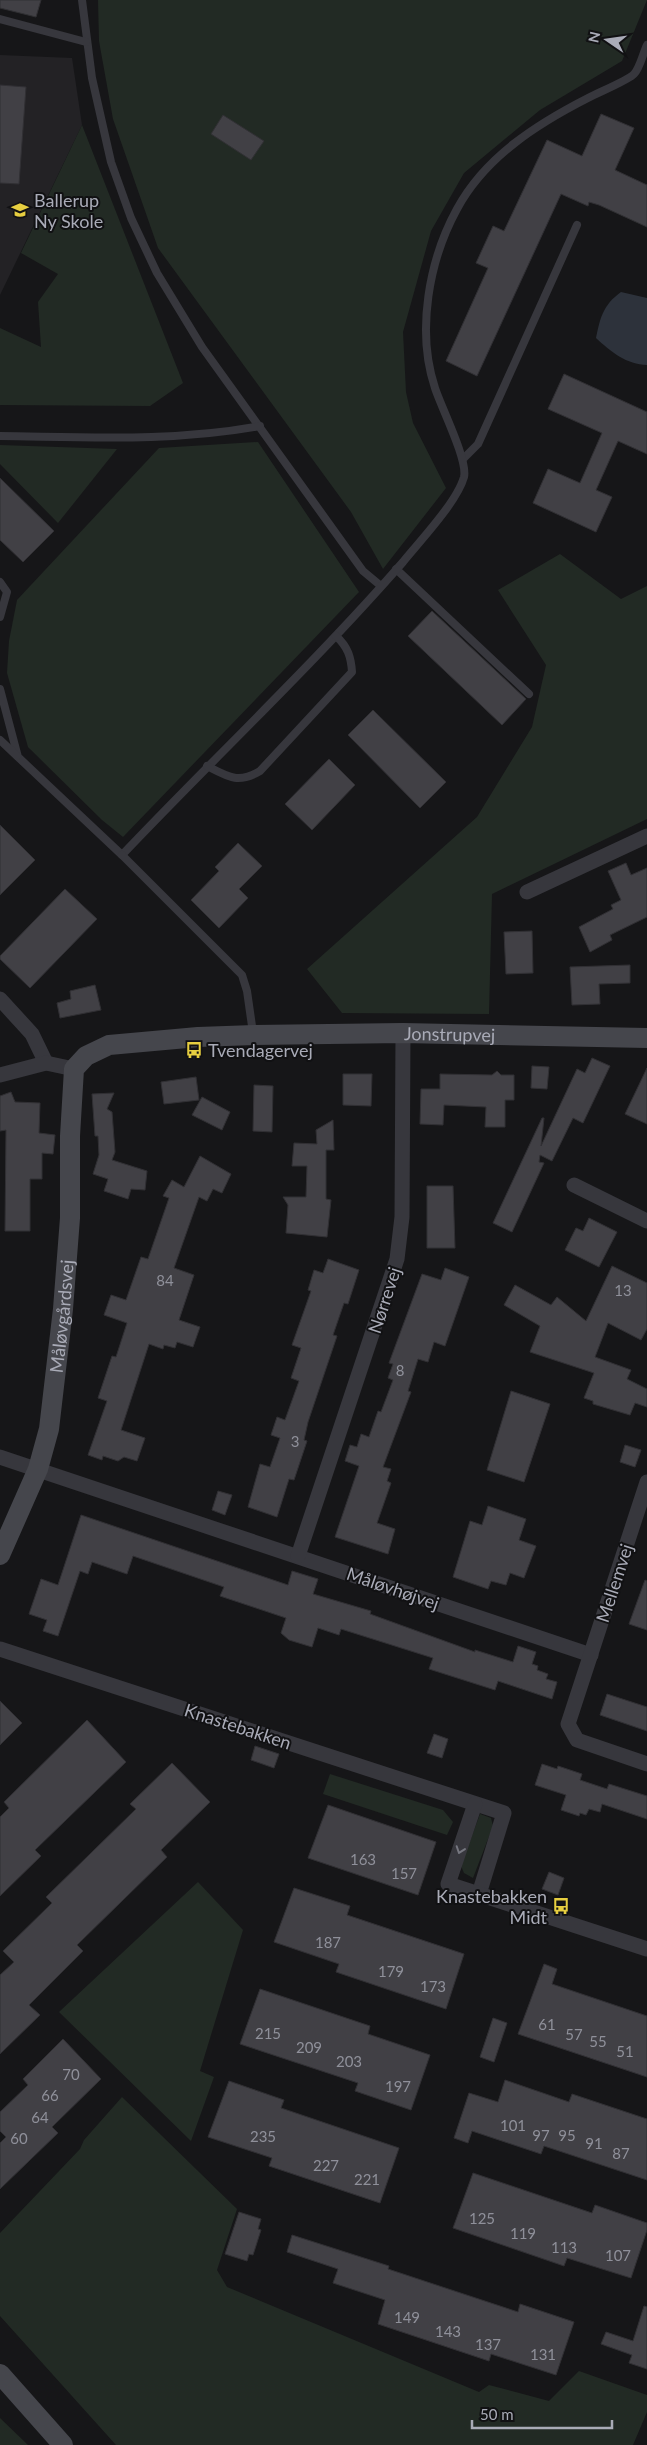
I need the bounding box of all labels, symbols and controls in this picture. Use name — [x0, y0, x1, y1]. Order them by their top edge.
north arrow — [582, 15, 632, 65]
text: N — [584, 30, 603, 44]
place label: Ballerup Ny Skole — [34, 189, 103, 232]
school or university icon: Ballerup Ny Skole — [10, 200, 30, 220]
street label: Jonstrupvej — [404, 1022, 495, 1046]
place label: Tvendagervej — [208, 1039, 313, 1061]
bus stop icon: Tvendagervej — [184, 1040, 204, 1060]
street label: Måløvgårdsvej — [45, 1259, 78, 1374]
street label: Nørrevej — [363, 1264, 405, 1336]
house number: 84 — [156, 1271, 174, 1289]
house number: 13 — [614, 1281, 632, 1299]
house number: 8 — [396, 1361, 404, 1379]
house number: 3 — [291, 1432, 299, 1450]
street label: Mellemvej — [591, 1541, 637, 1625]
street label: Måløvhøjvej — [344, 1562, 442, 1614]
street label: Knastebakken — [182, 1698, 294, 1754]
one-way arrow — [456, 1845, 466, 1854]
house number: 163 — [350, 1850, 376, 1868]
house number: 157 — [391, 1864, 417, 1882]
place label: Knastebakken Midt — [436, 1885, 548, 1928]
bus stop icon: Knastebakken Midt — [551, 1896, 571, 1916]
house number: 187 — [315, 1933, 341, 1951]
house number: 179 — [378, 1962, 404, 1980]
house number: 173 — [420, 1977, 446, 1995]
house number: 61 — [538, 2015, 556, 2033]
house number: 215 — [255, 2024, 281, 2042]
house number: 57 — [565, 2025, 583, 2043]
house number: 55 — [589, 2032, 607, 2050]
house number: 209 — [296, 2038, 322, 2056]
house number: 51 — [616, 2042, 634, 2060]
house number: 203 — [336, 2052, 362, 2070]
house number: 70 — [62, 2065, 80, 2083]
house number: 197 — [385, 2077, 411, 2095]
house number: 66 — [41, 2086, 59, 2104]
house number: 64 — [31, 2108, 49, 2126]
house number: 101 — [500, 2116, 526, 2134]
house number: 97 — [532, 2126, 550, 2144]
house number: 95 — [558, 2126, 576, 2144]
house number: 235 — [250, 2127, 276, 2145]
house number: 60 — [10, 2129, 28, 2147]
house number: 91 — [585, 2134, 603, 2152]
house number: 87 — [612, 2144, 630, 2162]
house number: 227 — [313, 2156, 339, 2174]
house number: 221 — [354, 2170, 380, 2188]
house number: 125 — [469, 2209, 495, 2227]
house number: 119 — [510, 2224, 536, 2242]
house number: 113 — [551, 2238, 577, 2256]
house number: 107 — [605, 2246, 631, 2264]
house number: 149 — [394, 2308, 420, 2326]
house number: 143 — [435, 2322, 461, 2340]
house number: 137 — [475, 2335, 501, 2353]
house number: 131 — [530, 2345, 556, 2363]
scale bar — [472, 2398, 612, 2430]
text: 50 m — [480, 2405, 514, 2423]

